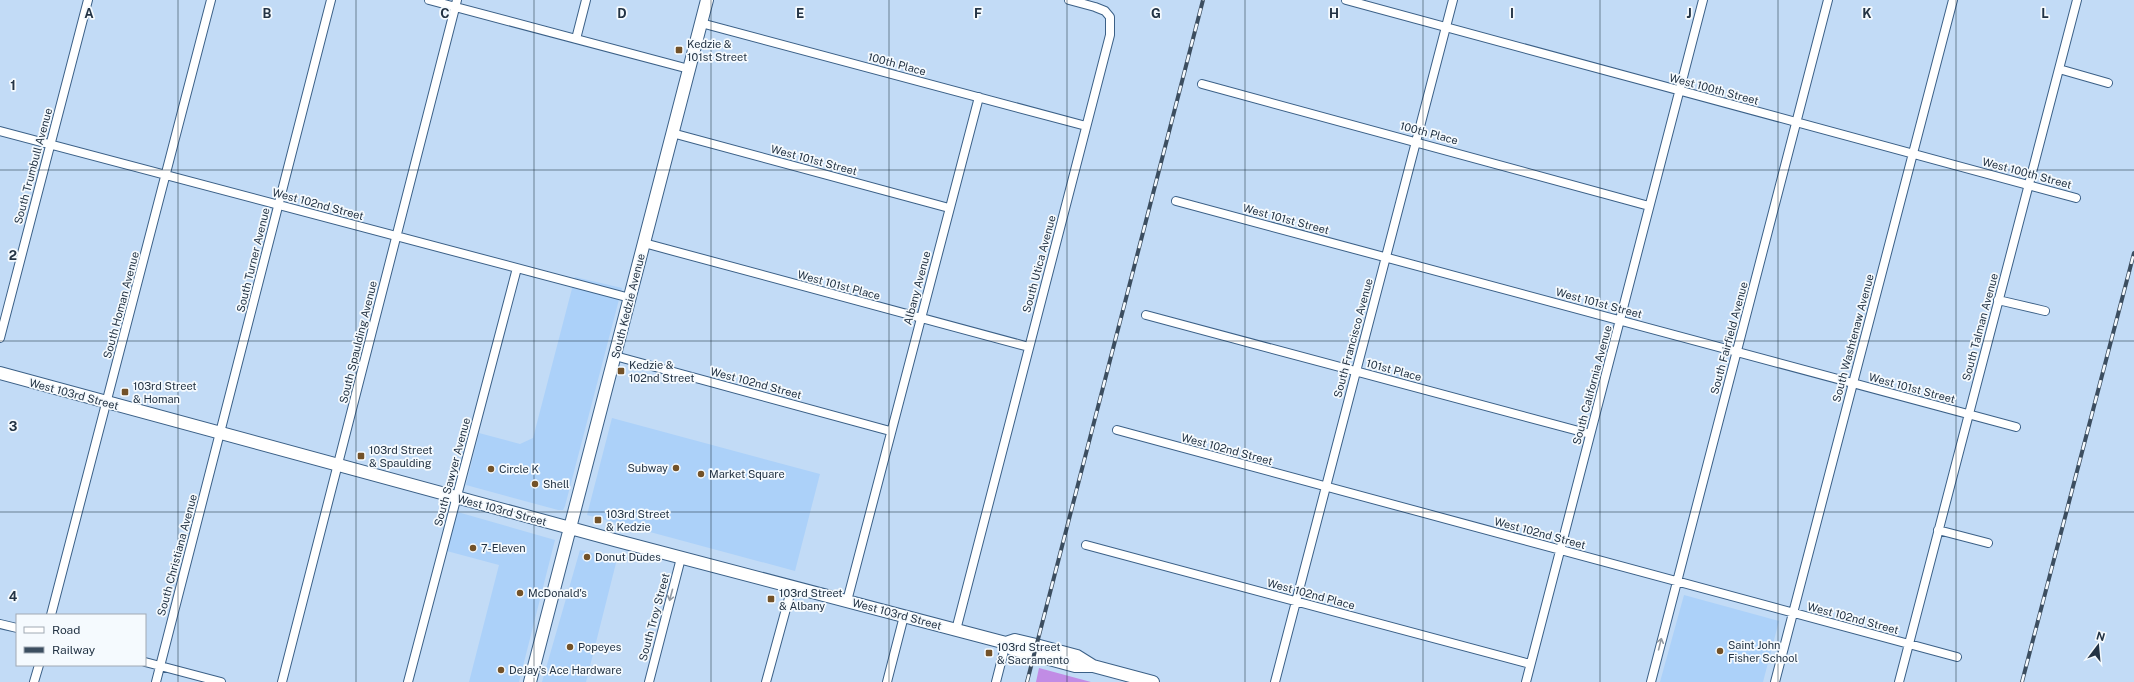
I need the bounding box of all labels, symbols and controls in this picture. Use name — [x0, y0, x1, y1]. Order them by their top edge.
text: A — [84, 6, 94, 21]
text: B — [263, 6, 272, 21]
text: C — [440, 6, 450, 21]
text: D — [617, 6, 627, 21]
text: E — [796, 6, 804, 21]
text: F — [974, 6, 982, 21]
text: G — [1151, 6, 1161, 21]
text: H — [1329, 6, 1339, 21]
text: I — [1510, 6, 1514, 21]
text: J — [1686, 6, 1692, 21]
text: K — [1862, 6, 1872, 21]
text: L — [2041, 6, 2049, 21]
place label: Kedzie & 101st Street — [687, 38, 747, 63]
marker: Kedzie & 101st Street — [674, 45, 684, 55]
street label: 100th Place — [867, 50, 927, 78]
street label: West 100th Street — [1668, 71, 1760, 107]
text: 1 — [10, 78, 16, 93]
street label: South Trumbull Avenue — [12, 107, 54, 225]
street label: 100th Place — [1399, 119, 1459, 147]
street label: West 101st Street — [770, 143, 858, 177]
street label: West 100th Street — [1981, 155, 2073, 191]
street label: West 102nd Street — [271, 186, 365, 222]
street label: West 101st Street — [1242, 202, 1330, 236]
street label: South Turner Avenue — [234, 207, 272, 313]
street label: South Utica Avenue — [1020, 214, 1058, 314]
text: 2 — [9, 248, 17, 263]
street label: South Homan Avenue — [101, 250, 141, 360]
street label: Albany Avenue — [901, 250, 933, 326]
street label: South Kedzie Avenue — [609, 252, 647, 360]
street label: West 101st Place — [796, 268, 882, 302]
street label: South Talman Avenue — [1960, 272, 2000, 382]
street label: South Washtenaw Avenue — [1830, 273, 1876, 403]
street label: South Francisco Avenue — [1331, 277, 1375, 399]
street label: South Spaulding Avenue — [337, 280, 379, 404]
street label: South Fairfield Avenue — [1708, 280, 1750, 396]
street label: West 101st Street — [1555, 286, 1643, 320]
street label: South California Avenue — [1570, 324, 1614, 446]
street label: 101st Place — [1365, 357, 1423, 383]
place label: Kedzie & 102nd Street — [629, 359, 694, 384]
street label: West 102nd Street — [709, 365, 803, 401]
marker: Kedzie & 102nd Street — [616, 366, 626, 376]
street label: West 101st Street — [1868, 371, 1956, 405]
street label: West 103rd Street — [28, 376, 120, 412]
place label: 103rd Street & Homan — [133, 380, 197, 405]
marker: 103rd Street & Homan — [120, 387, 130, 397]
street label: South Sawyer Avenue — [432, 416, 472, 528]
text: 3 — [9, 419, 18, 434]
street label: West 102nd Street — [1180, 431, 1274, 467]
place label: 103rd Street & Spaulding — [369, 444, 433, 469]
marker: 103rd Street & Spaulding — [356, 451, 366, 461]
place label: Subway — [627, 462, 668, 474]
place label: Circle K — [499, 463, 539, 475]
marker: Subway — [671, 463, 681, 473]
marker: Circle K — [486, 464, 496, 474]
place label: Market Square — [709, 468, 785, 480]
marker: Market Square — [696, 469, 706, 479]
place label: Shell — [543, 478, 569, 490]
marker: Shell — [530, 479, 540, 489]
street label: West 103rd Street — [456, 492, 548, 528]
street label: South Christiana Avenue — [155, 493, 199, 617]
place label: 103rd Street & Kedzie — [606, 508, 670, 533]
marker: 103rd Street & Kedzie — [593, 515, 603, 525]
street label: West 102nd Street — [1493, 515, 1587, 551]
place label: 7-Eleven — [481, 542, 526, 554]
marker: 7-Eleven — [468, 543, 478, 553]
place label: Donut Dudes — [595, 551, 661, 563]
marker: Donut Dudes — [582, 552, 592, 562]
street label: South Troy Street — [637, 572, 671, 662]
street label: West 102nd Place — [1266, 576, 1356, 612]
place label: McDonald's — [528, 587, 587, 599]
place label: 103rd Street & Albany — [779, 587, 843, 612]
marker: McDonald's — [515, 588, 525, 598]
text: 4 — [9, 589, 18, 604]
one-way arrow — [667, 589, 674, 602]
marker: 103rd Street & Albany — [766, 594, 776, 604]
street label: West 103rd Street — [851, 596, 943, 632]
street label: West 102nd Street — [1806, 600, 1900, 636]
legend — [16, 614, 146, 666]
text: Road — [52, 623, 80, 637]
north arrow — [2078, 626, 2118, 666]
text: N — [2095, 629, 2107, 643]
one-way arrow — [1657, 638, 1665, 651]
place label: Saint John Fisher School — [1728, 639, 1798, 664]
place label: Popeyes — [578, 641, 622, 653]
place label: 103rd Street & Sacramento — [997, 641, 1069, 666]
marker: Popeyes — [565, 642, 575, 652]
text: Railway — [52, 643, 96, 657]
marker: Saint John Fisher School — [1715, 646, 1725, 656]
marker: 103rd Street & Sacramento — [984, 648, 994, 658]
place label: DeJay's Ace Hardware — [509, 664, 622, 676]
marker: DeJay's Ace Hardware — [496, 665, 506, 675]

